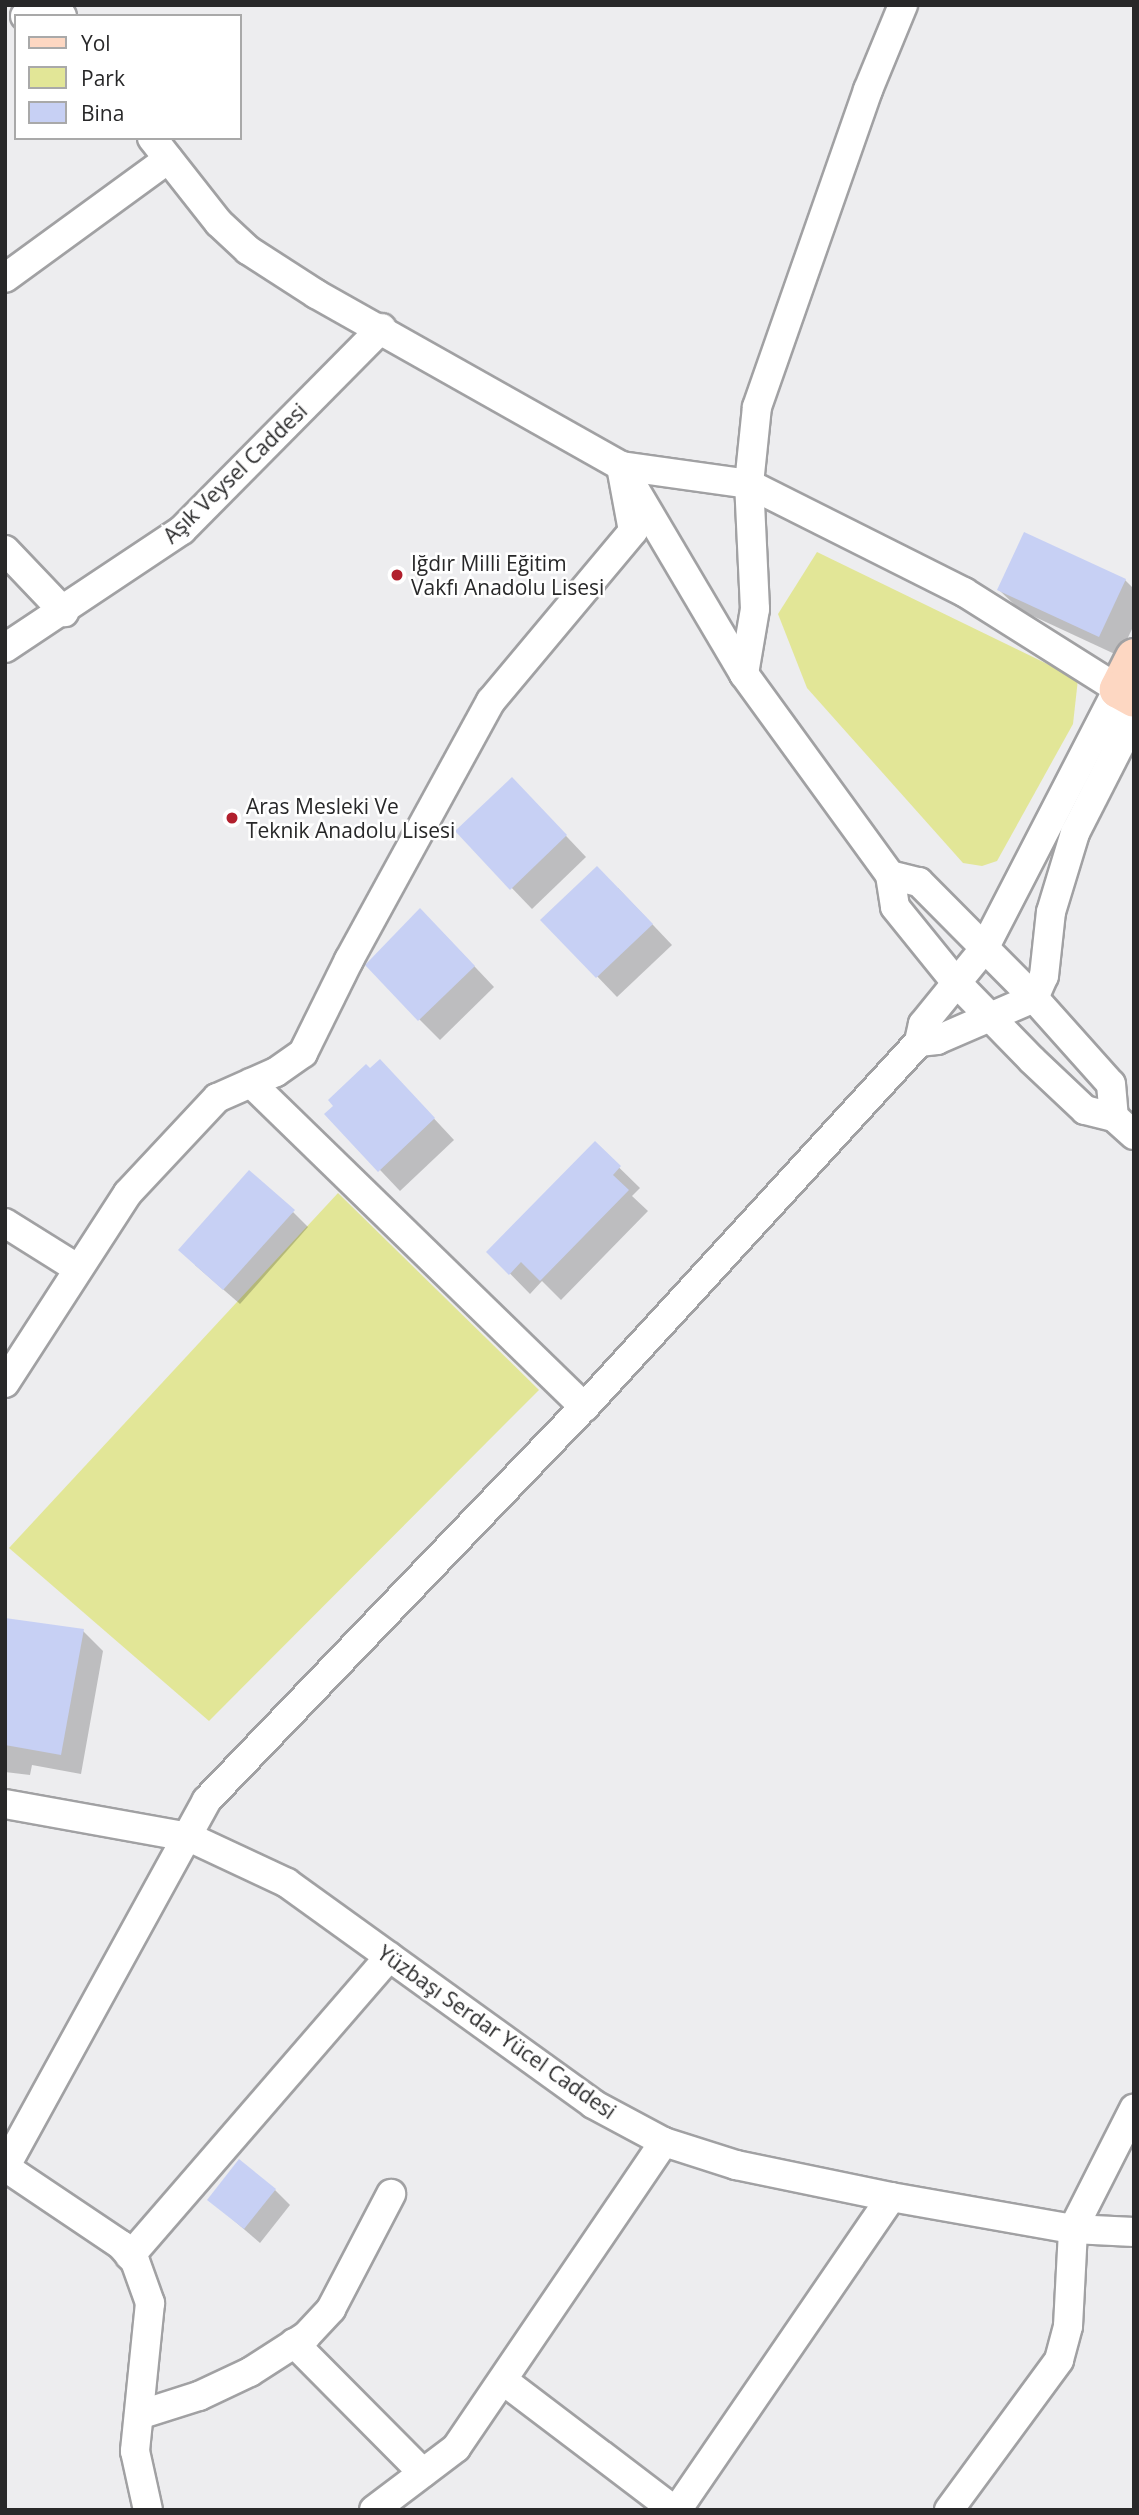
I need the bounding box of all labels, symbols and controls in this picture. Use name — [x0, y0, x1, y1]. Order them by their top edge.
legend — [14, 14, 242, 140]
text: Yol — [81, 29, 111, 57]
text: Park — [81, 64, 125, 92]
text: Bina — [81, 99, 124, 127]
street label: Aşık Veysel Caddesi — [158, 398, 312, 548]
place label: Iğdır Milli Eğitim Vakfı Anadolu Lisesi — [411, 550, 604, 600]
marker: Iğdır Milli Eğitim Vakfı Anadolu Lisesi — [389, 567, 405, 583]
place label: Aras Mesleki Ve Teknik Anadolu Lisesi — [246, 793, 455, 843]
marker: Aras Mesleki Ve Teknik Anadolu Lisesi — [224, 810, 240, 826]
street label: Yüzbaşı Serdar Yücel Caddesi — [373, 1940, 621, 2124]

